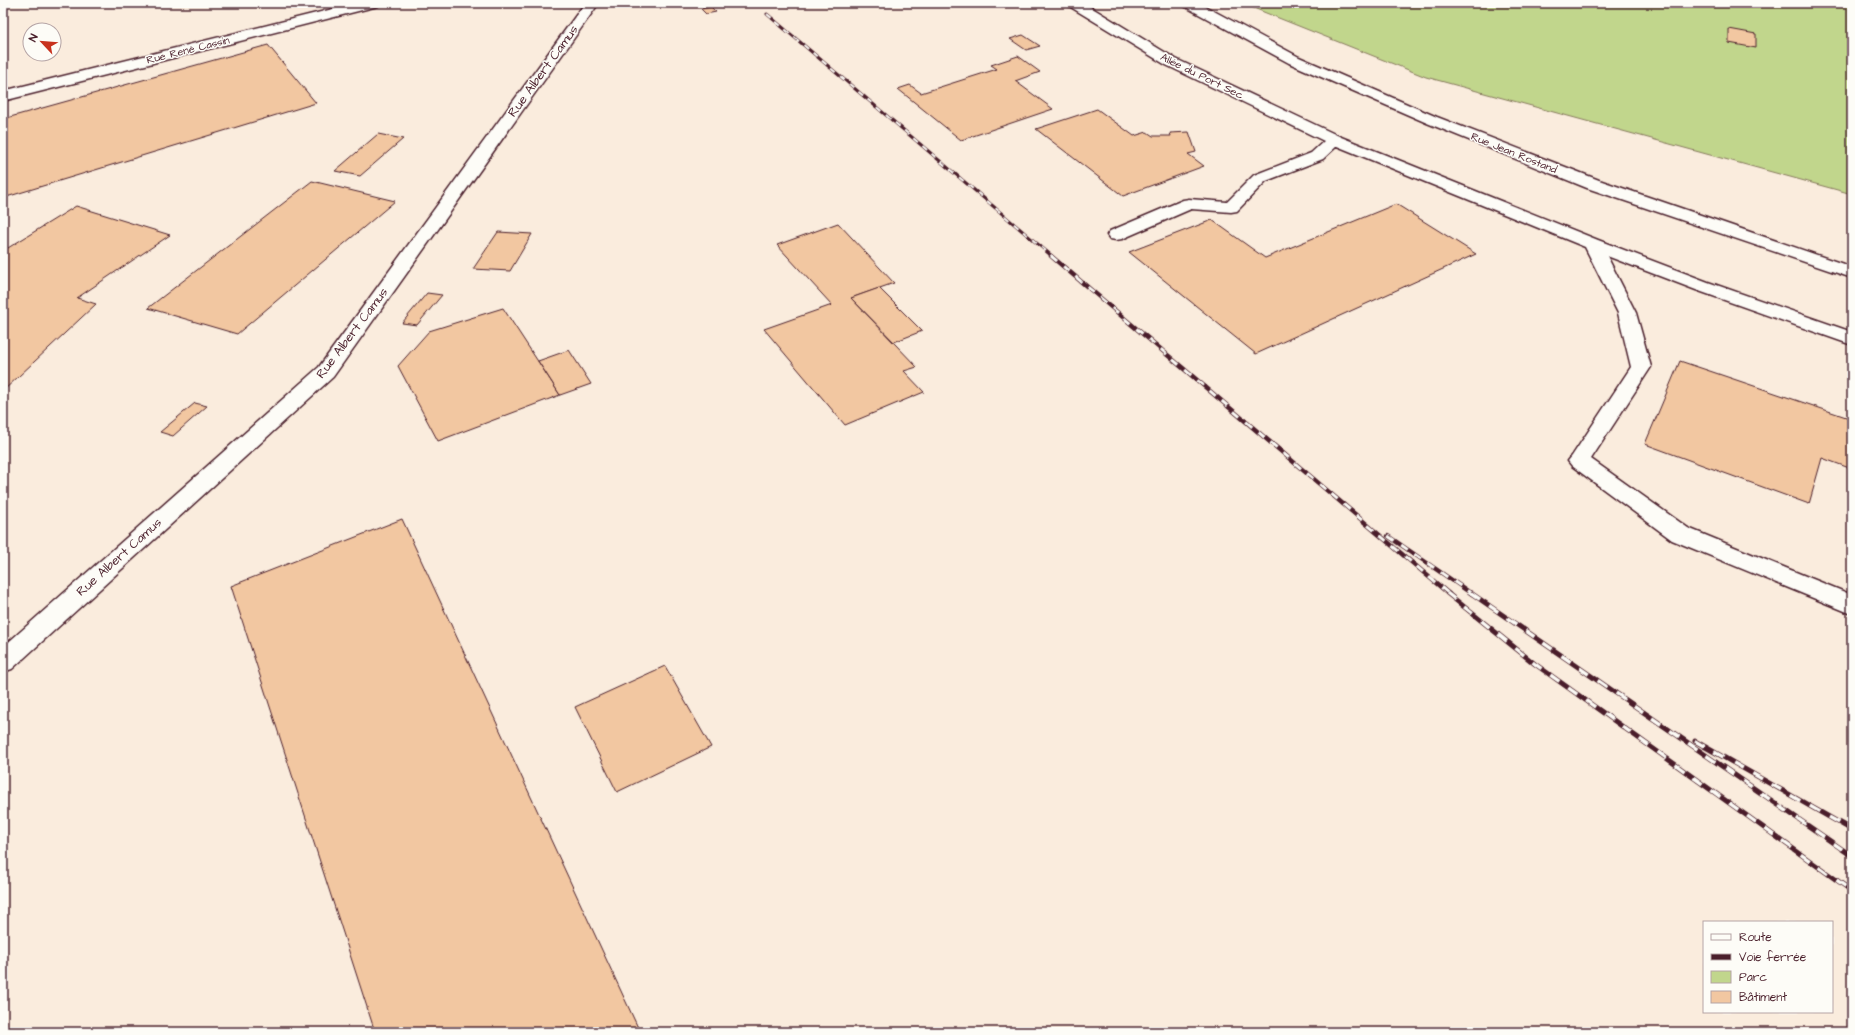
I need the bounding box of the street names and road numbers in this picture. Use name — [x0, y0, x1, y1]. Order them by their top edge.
street label: Rue Albert Camus — [504, 21, 583, 121]
street label: Rue René Cassin — [145, 32, 232, 68]
street label: Allée du Port Sec — [1158, 49, 1246, 103]
street label: Rue Jean Rostand — [1469, 129, 1560, 177]
street label: Rue Albert Camus — [312, 283, 392, 382]
street label: Rue Albert Camus — [72, 513, 166, 600]

